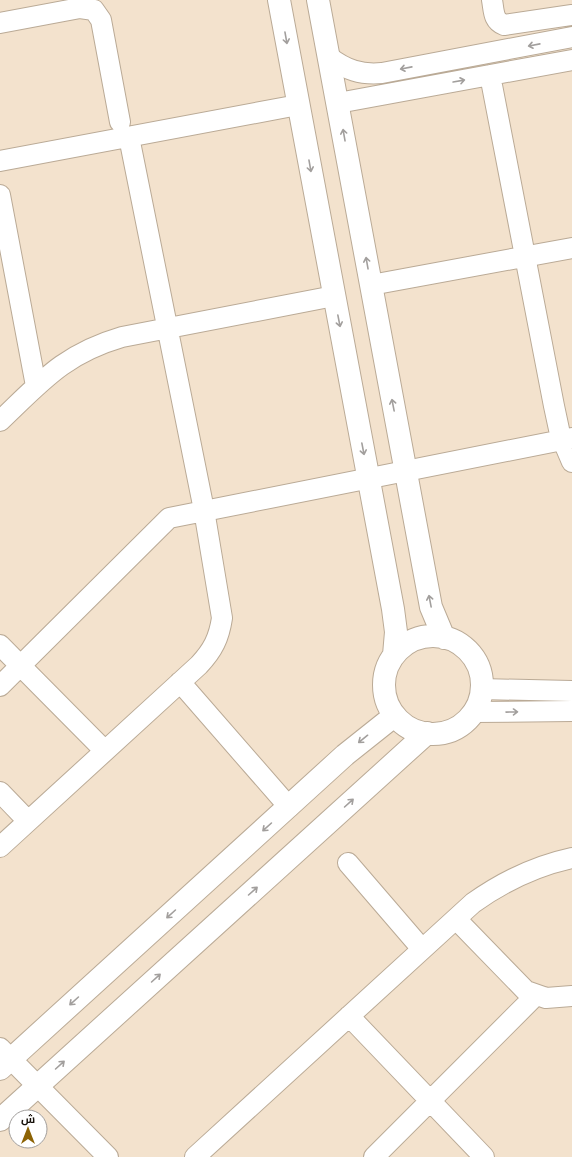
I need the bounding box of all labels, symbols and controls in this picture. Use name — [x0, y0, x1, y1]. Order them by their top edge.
one-way arrow — [282, 31, 290, 44]
one-way arrow — [528, 41, 541, 49]
one-way arrow — [400, 65, 413, 73]
one-way arrow — [452, 76, 465, 84]
one-way arrow — [339, 129, 347, 142]
one-way arrow — [306, 159, 314, 172]
one-way arrow — [363, 257, 371, 270]
one-way arrow — [335, 315, 343, 328]
one-way arrow — [389, 399, 397, 412]
one-way arrow — [359, 442, 367, 455]
one-way arrow — [426, 595, 434, 608]
one-way arrow — [505, 708, 518, 716]
one-way arrow — [358, 735, 369, 744]
one-way arrow — [344, 799, 354, 808]
one-way arrow — [262, 822, 272, 832]
one-way arrow — [247, 886, 258, 895]
one-way arrow — [166, 909, 176, 918]
one-way arrow — [151, 974, 161, 983]
one-way arrow — [69, 997, 79, 1006]
one-way arrow — [55, 1061, 65, 1070]
north arrow — [8, 1109, 48, 1149]
text: ش — [21, 1113, 35, 1126]

